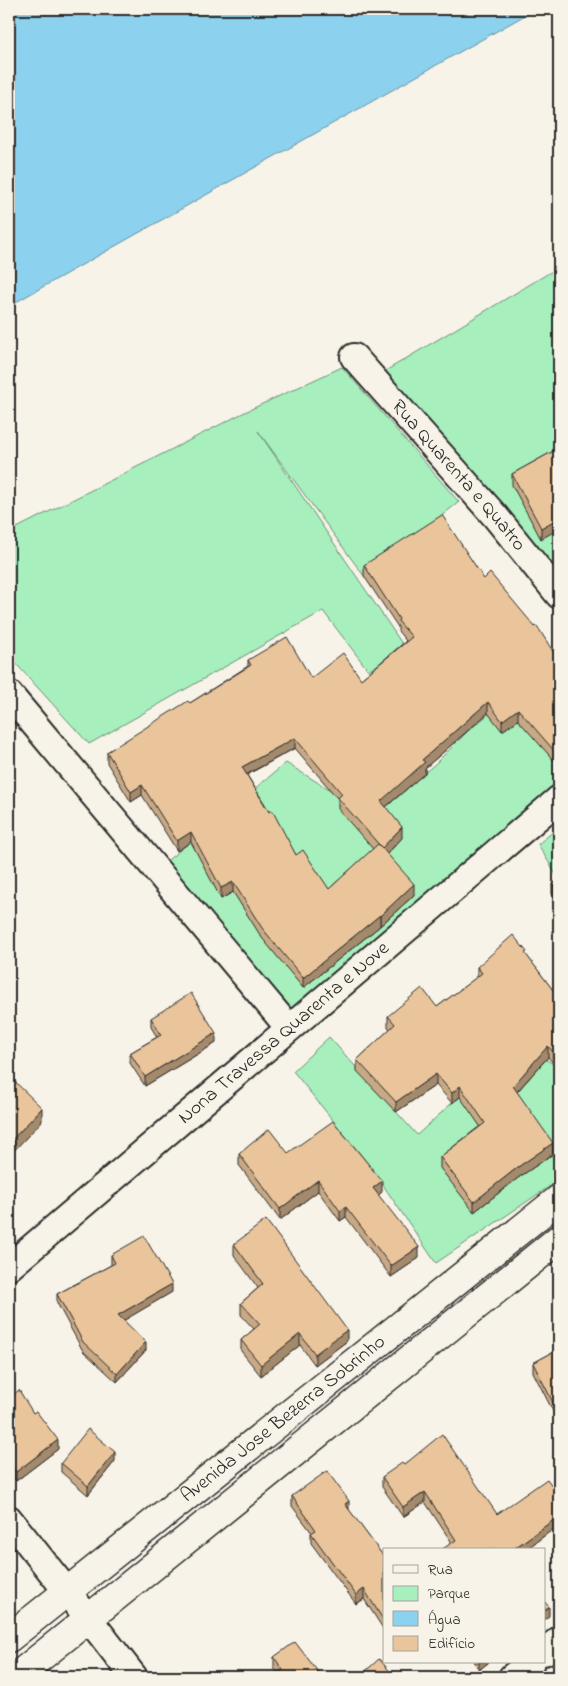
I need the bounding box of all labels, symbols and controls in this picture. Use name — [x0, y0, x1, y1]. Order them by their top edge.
street label: Rua Quarenta e Quatro — [384, 393, 533, 558]
street label: Nona Travessa Quarenta e Nove — [172, 935, 396, 1131]
street label: Avenida Jose Bezerra Sobrinho — [175, 1328, 392, 1510]
legend — [383, 1548, 546, 1664]
text: Rua — [428, 1559, 453, 1581]
text: Parque — [428, 1583, 470, 1605]
text: Água — [428, 1609, 461, 1632]
text: Edifício — [428, 1633, 475, 1655]

